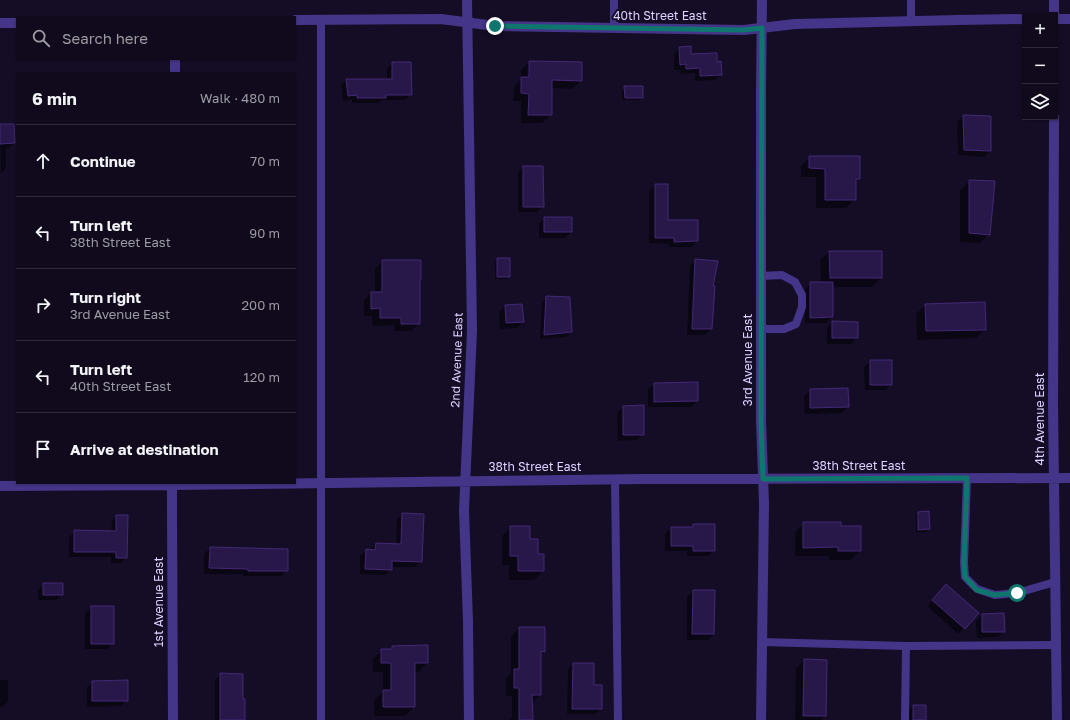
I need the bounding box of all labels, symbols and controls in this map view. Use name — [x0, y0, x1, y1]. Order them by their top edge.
street label: 40th Street East — [613, 8, 707, 23]
map controls — [1022, 12, 1058, 120]
button: + — [1022, 12, 1058, 48]
search box — [16, 16, 296, 60]
route end — [486, 17, 504, 35]
icon: search — [30, 27, 52, 49]
text: Search here — [62, 29, 148, 47]
button: − — [1022, 48, 1058, 84]
button: layers — [1022, 84, 1058, 120]
text: 6 min — [32, 88, 77, 109]
text: Walk · 480 m — [200, 90, 280, 106]
icon: ahead — [32, 150, 54, 172]
text: Continue — [70, 152, 136, 170]
text: 70 m — [250, 153, 280, 169]
text: Turn left — [70, 216, 132, 234]
icon: left — [32, 222, 54, 244]
text: 90 m — [249, 225, 280, 241]
text: 38th Street East — [70, 234, 171, 250]
text: Turn right — [70, 288, 141, 306]
icon: right — [32, 294, 54, 316]
text: 200 m — [242, 297, 280, 313]
text: 3rd Avenue East — [70, 306, 170, 322]
street label: 2nd Avenue East — [447, 312, 466, 408]
street label: 3rd Avenue East — [740, 314, 755, 406]
text: Turn left — [70, 360, 132, 378]
icon: left — [32, 366, 54, 388]
text: 120 m — [243, 369, 280, 385]
street label: 4th Avenue East — [1032, 372, 1047, 466]
text: 40th Street East — [70, 378, 171, 394]
icon: arrive — [32, 438, 54, 460]
text: Arrive at destination — [70, 440, 219, 458]
street label: 38th Street East — [812, 458, 906, 473]
street label: 38th Street East — [488, 459, 582, 474]
street label: 1st Avenue East — [151, 557, 166, 647]
route start — [1008, 584, 1026, 602]

